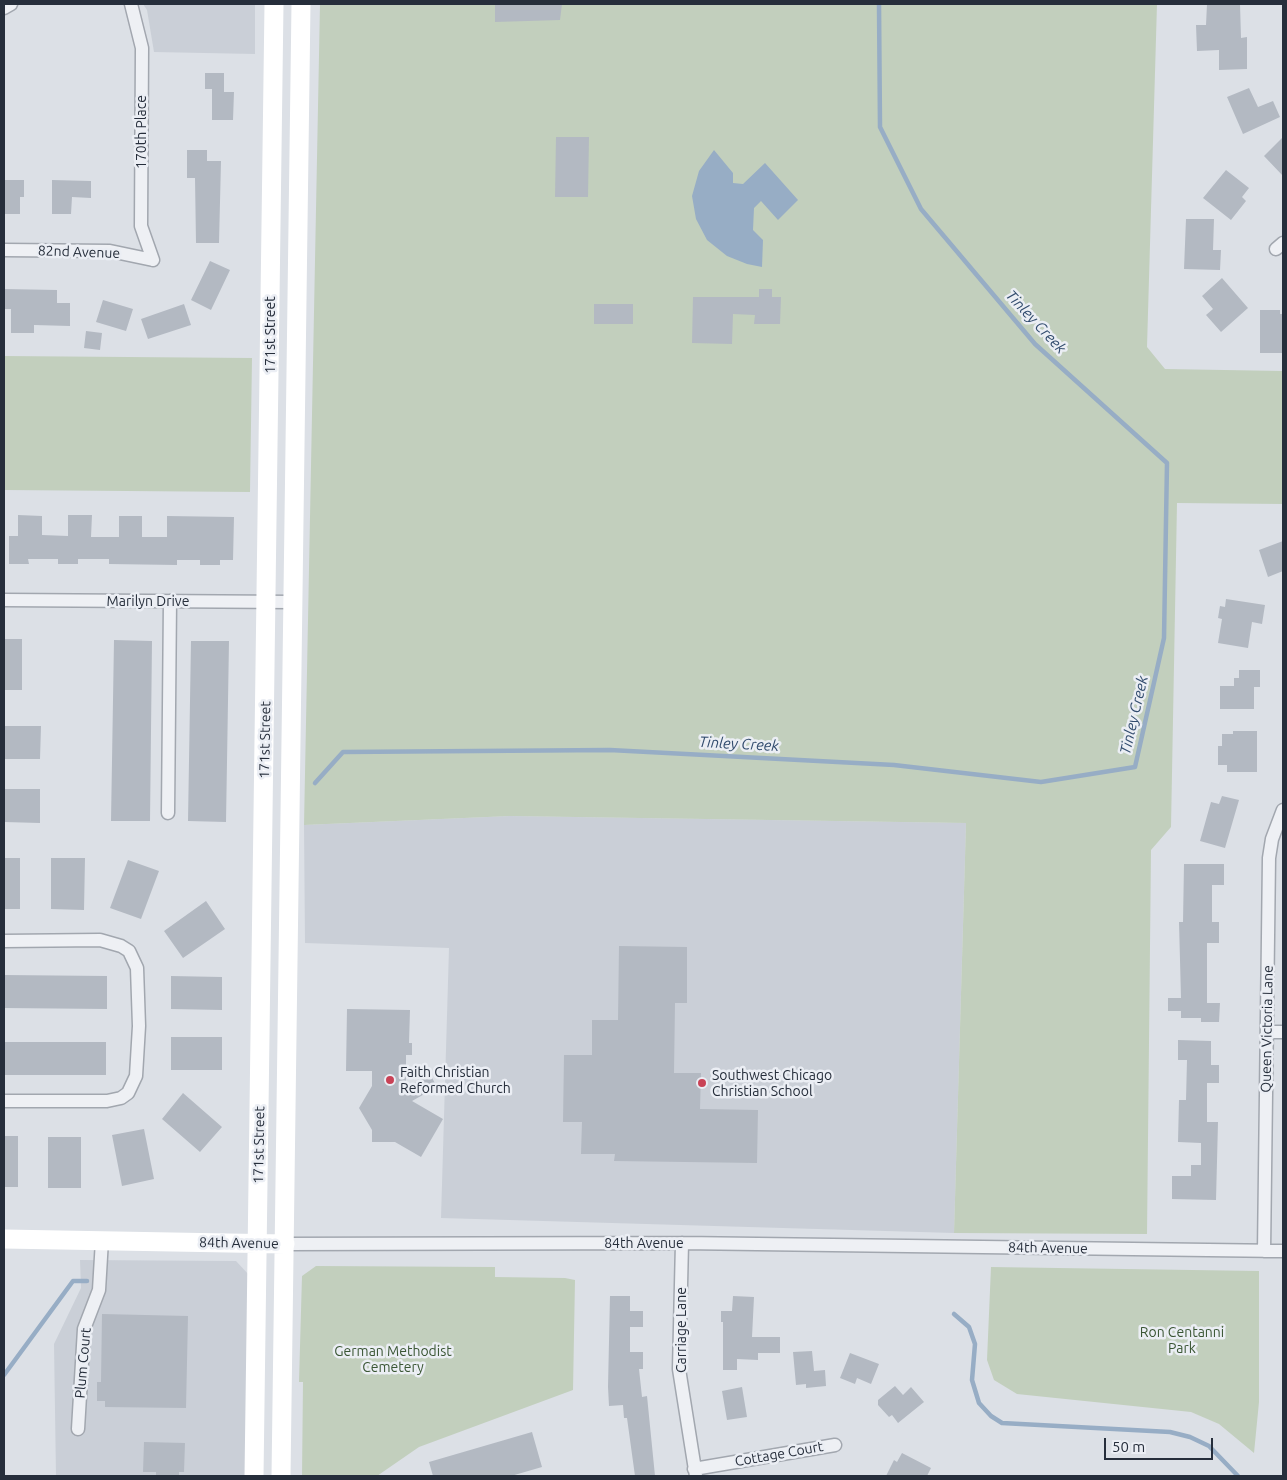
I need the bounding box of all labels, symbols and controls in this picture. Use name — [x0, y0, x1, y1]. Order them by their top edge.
street label: 170th Place — [133, 95, 149, 169]
street label: 82nd Avenue — [38, 242, 120, 262]
water label: Tinley Creek — [1002, 287, 1070, 357]
street label: 171st Street — [262, 296, 278, 374]
street label: Marilyn Drive — [107, 593, 189, 609]
water label: Tinley Creek — [1116, 674, 1152, 756]
street label: 171st Street — [256, 701, 274, 779]
water label: Tinley Creek — [698, 733, 780, 755]
street label: Queen Victoria Lane — [1257, 965, 1277, 1093]
place label: Faith Christian Reformed Church — [400, 1064, 511, 1096]
place label: Southwest Chicago Christian School — [712, 1067, 832, 1100]
marker: Faith Christian Reformed Church — [384, 1074, 396, 1086]
marker: Southwest Chicago Christian School — [696, 1077, 708, 1089]
street label: 171st Street — [250, 1106, 268, 1184]
street label: 84th Avenue — [199, 1234, 279, 1252]
street label: 84th Avenue — [604, 1235, 684, 1251]
street label: 84th Avenue — [1008, 1239, 1088, 1257]
street label: Carriage Lane — [673, 1287, 689, 1373]
park label: Ron Centanni Park — [1140, 1324, 1224, 1356]
street label: Plum Court — [72, 1327, 94, 1399]
park label: German Methodist Cemetery — [334, 1343, 452, 1375]
scale bar — [1107, 1428, 1216, 1460]
street label: Cottage Court — [733, 1438, 825, 1470]
text: 50 m — [1112, 1438, 1145, 1455]

